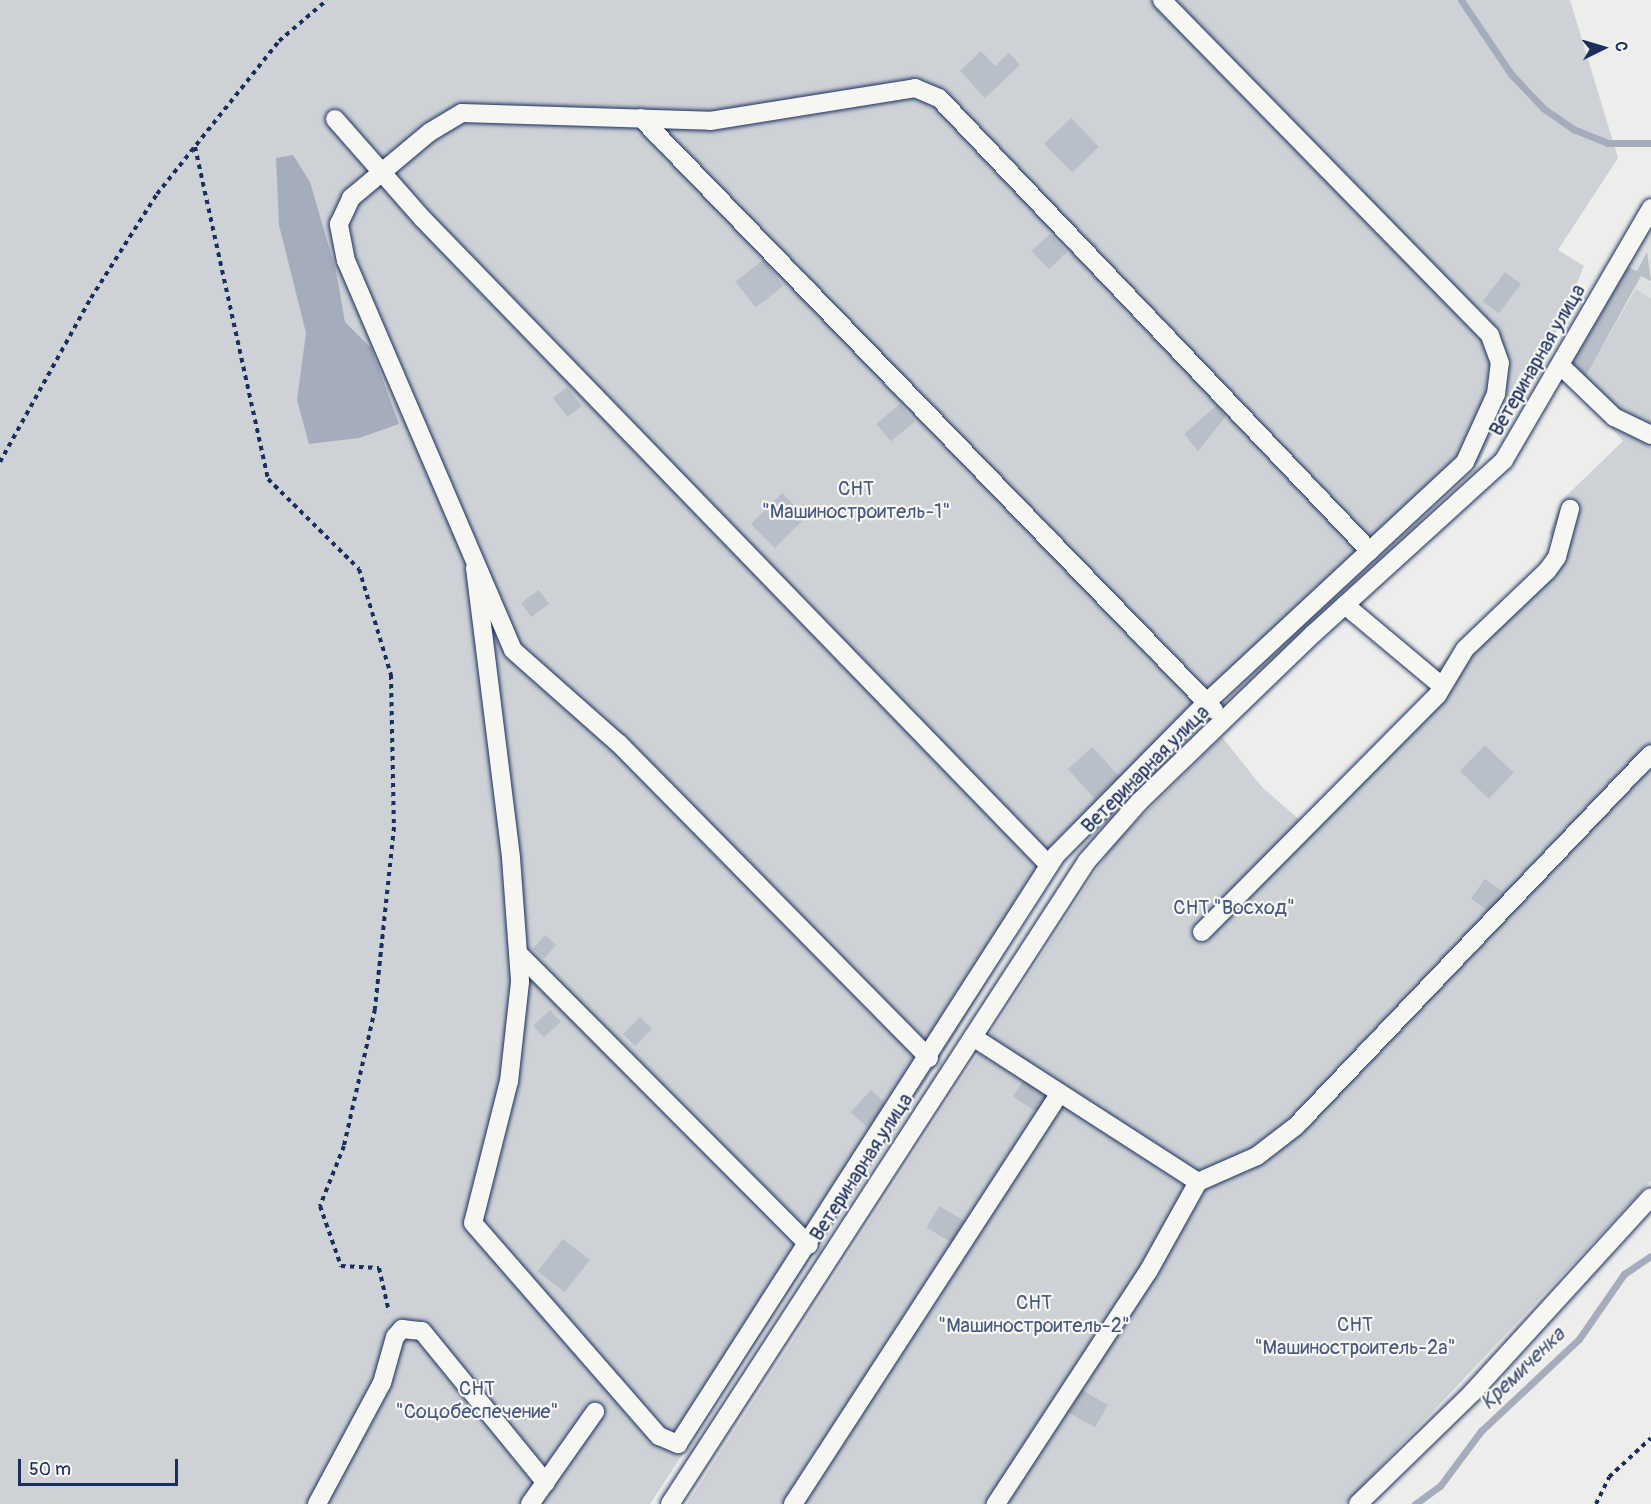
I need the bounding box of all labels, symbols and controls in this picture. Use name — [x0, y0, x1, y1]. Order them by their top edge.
north arrow — [1573, 18, 1633, 78]
text: С — [1611, 41, 1631, 52]
street label: Ветеринарная улица — [1484, 280, 1590, 440]
park label: СНТ "Машиностроитель-1" — [762, 476, 950, 523]
street label: Ветеринарная улица — [1076, 700, 1214, 838]
park label: СНТ "Восход" — [1173, 895, 1295, 919]
street label: Ветеринарная улица — [804, 1089, 918, 1245]
park label: СНТ "Машиностроитель-2" — [938, 1290, 1130, 1337]
park label: СНТ "Машиностроитель-2а" — [1254, 1312, 1456, 1359]
water label: Кремиченка — [1476, 1323, 1570, 1415]
park label: СНТ "Соцобеспечение" — [396, 1376, 558, 1423]
scale bar — [21, 1447, 182, 1485]
text: 50 m — [29, 1458, 71, 1481]

